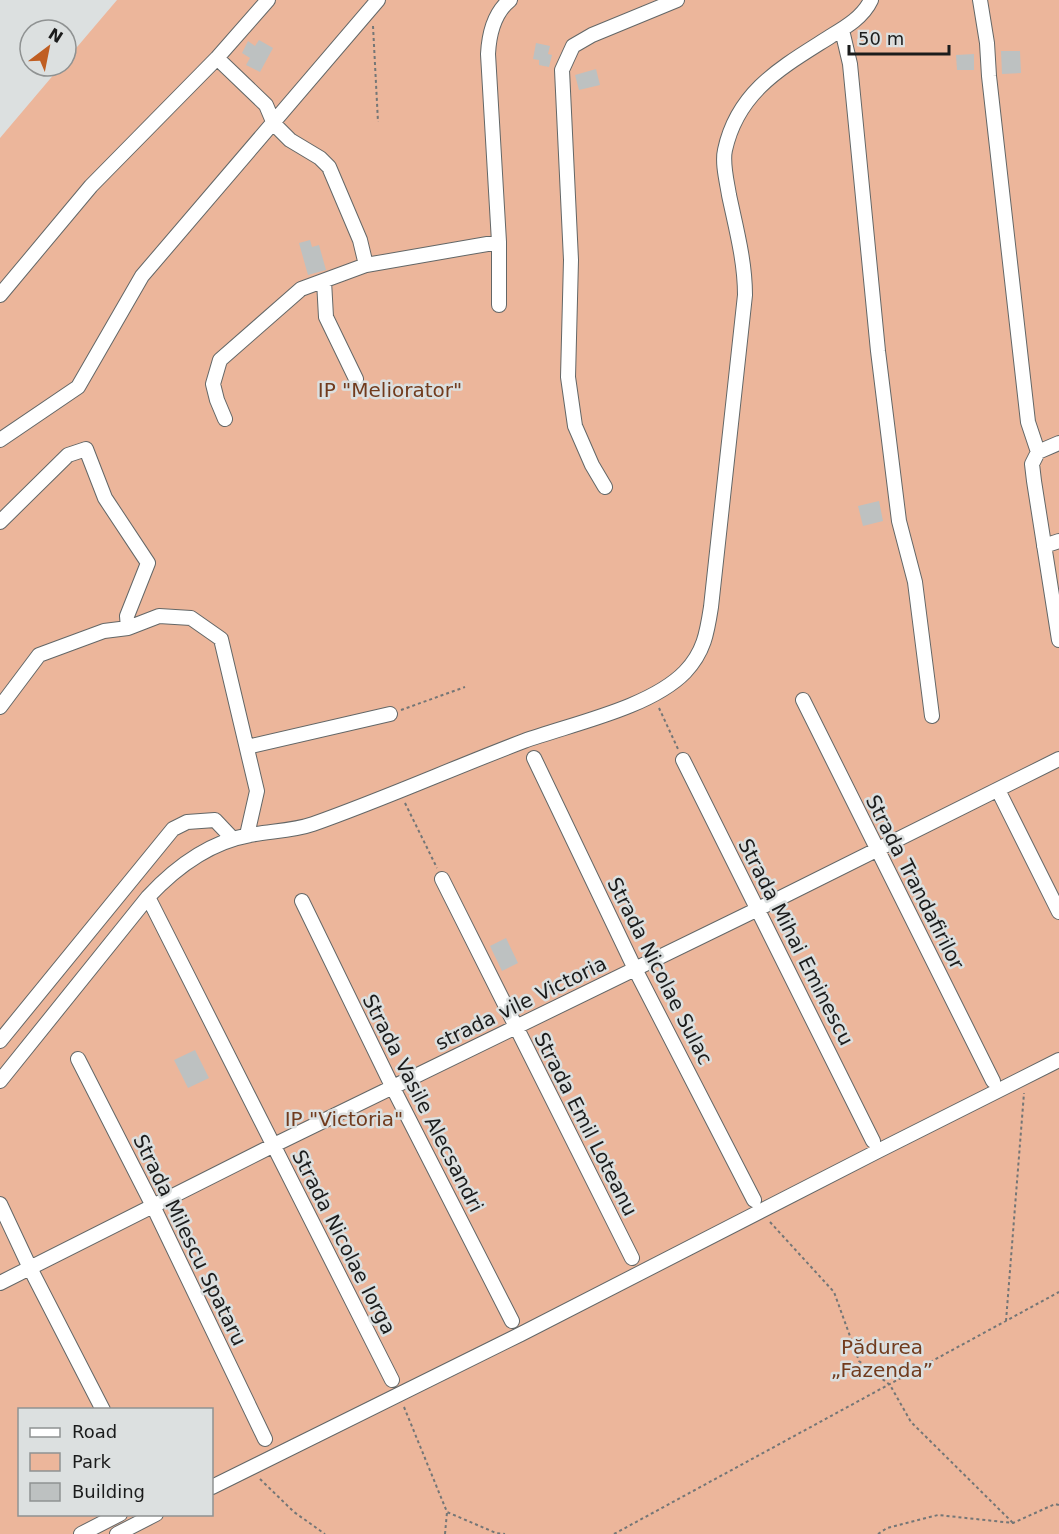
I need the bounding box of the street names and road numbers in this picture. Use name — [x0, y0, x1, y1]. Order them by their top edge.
street label: Strada Trandafirilor — [861, 791, 970, 974]
street label: Strada Mihai Eminescu — [733, 835, 859, 1049]
street label: Strada Nicolae Sulac — [602, 873, 718, 1069]
street label: strada vile Victoria — [431, 951, 611, 1055]
street label: Strada Vasile Alecsandri — [358, 990, 488, 1216]
street label: Strada Emil Loteanu — [529, 1028, 643, 1220]
street label: Strada Milescu Spataru — [128, 1130, 252, 1350]
street label: Strada Nicolae Iorga — [287, 1146, 401, 1338]

